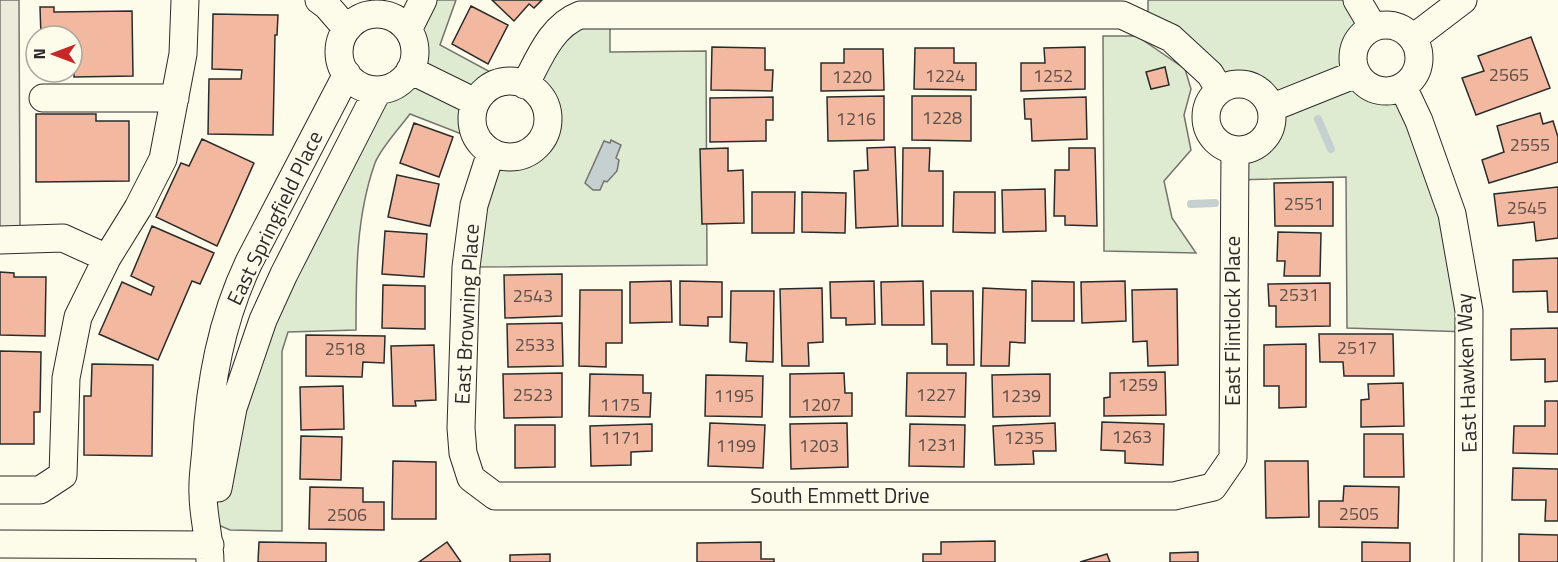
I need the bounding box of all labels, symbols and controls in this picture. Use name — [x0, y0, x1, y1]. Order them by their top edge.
north arrow — [24, 24, 84, 84]
text: N — [27, 48, 51, 60]
house number: 2565 — [1489, 61, 1529, 88]
house number: 1224 — [925, 62, 965, 89]
house number: 1252 — [1033, 62, 1073, 89]
house number: 1220 — [832, 63, 872, 90]
house number: 1228 — [922, 104, 962, 131]
house number: 1216 — [836, 105, 876, 132]
street label: East Springfield Place — [218, 125, 330, 310]
house number: 2555 — [1510, 131, 1550, 158]
house number: 2551 — [1284, 190, 1324, 217]
house number: 2545 — [1507, 194, 1547, 221]
street label: East Browning Place — [445, 223, 487, 405]
street label: East Flintlock Place — [1216, 236, 1248, 406]
house number: 2531 — [1279, 281, 1319, 308]
house number: 2543 — [513, 282, 553, 309]
street label: East Hawken Way — [1447, 293, 1485, 453]
house number: 2533 — [515, 331, 555, 358]
house number: 2517 — [1337, 334, 1377, 361]
house number: 2518 — [325, 335, 365, 362]
house number: 1259 — [1118, 371, 1158, 398]
house number: 2523 — [513, 381, 553, 408]
house number: 1227 — [916, 381, 956, 408]
house number: 1195 — [714, 382, 754, 409]
house number: 1239 — [1001, 382, 1041, 409]
house number: 1175 — [600, 391, 640, 418]
house number: 1207 — [801, 391, 841, 418]
house number: 1263 — [1112, 423, 1152, 450]
house number: 1171 — [601, 424, 641, 451]
house number: 1235 — [1004, 424, 1044, 451]
house number: 1231 — [917, 431, 957, 458]
house number: 1199 — [716, 432, 756, 459]
house number: 1203 — [799, 432, 839, 459]
street label: South Emmett Drive — [750, 479, 930, 511]
house number: 2505 — [1339, 500, 1379, 527]
house number: 2506 — [327, 501, 367, 528]

